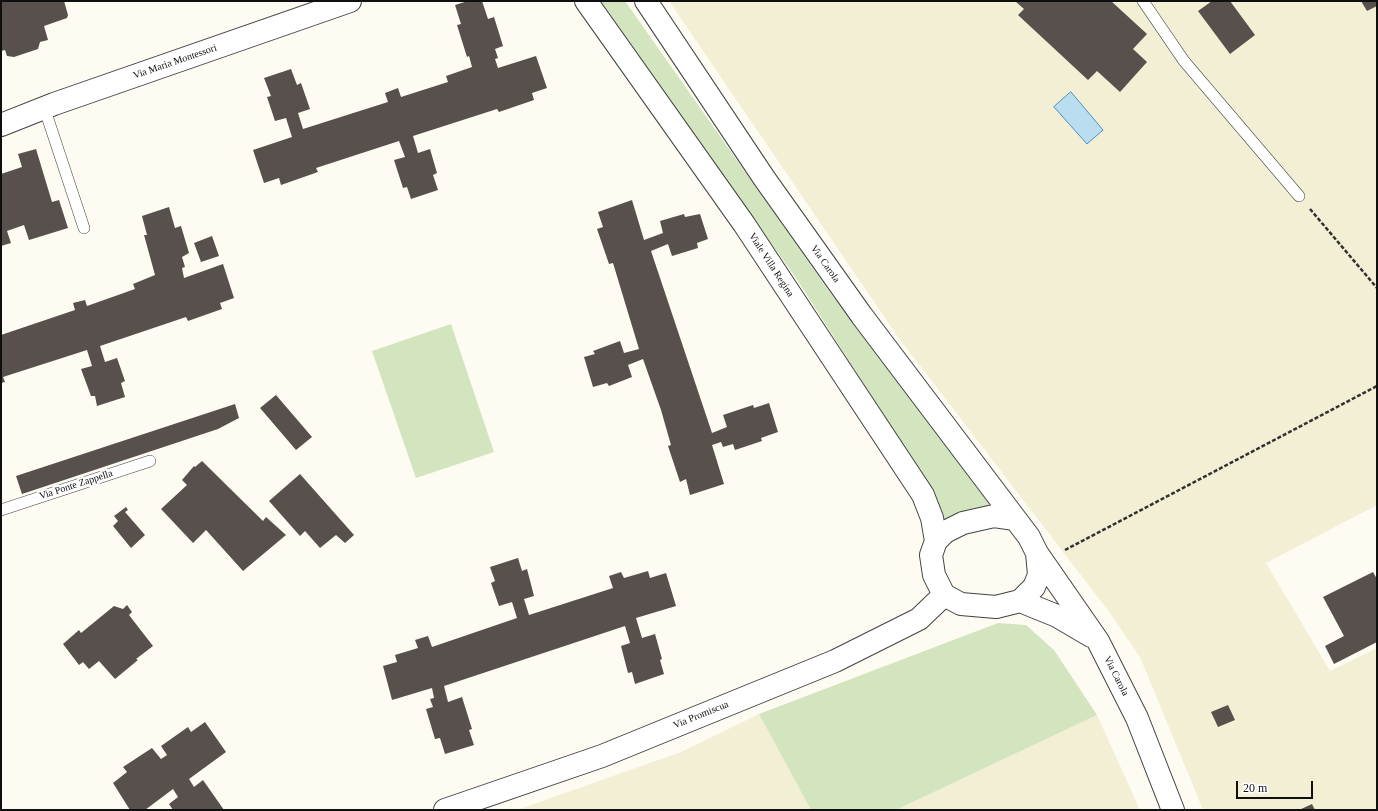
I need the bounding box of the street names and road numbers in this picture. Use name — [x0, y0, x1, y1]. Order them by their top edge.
street label: Via Maria Montessori — [132, 42, 218, 82]
street label: Viale Villa Regina — [746, 231, 796, 299]
street label: Via Carola — [808, 243, 842, 285]
street label: Via Ponte Zappella — [38, 467, 114, 503]
street label: Via Carola — [1101, 654, 1131, 698]
street label: Via Promiscua — [672, 698, 730, 732]

